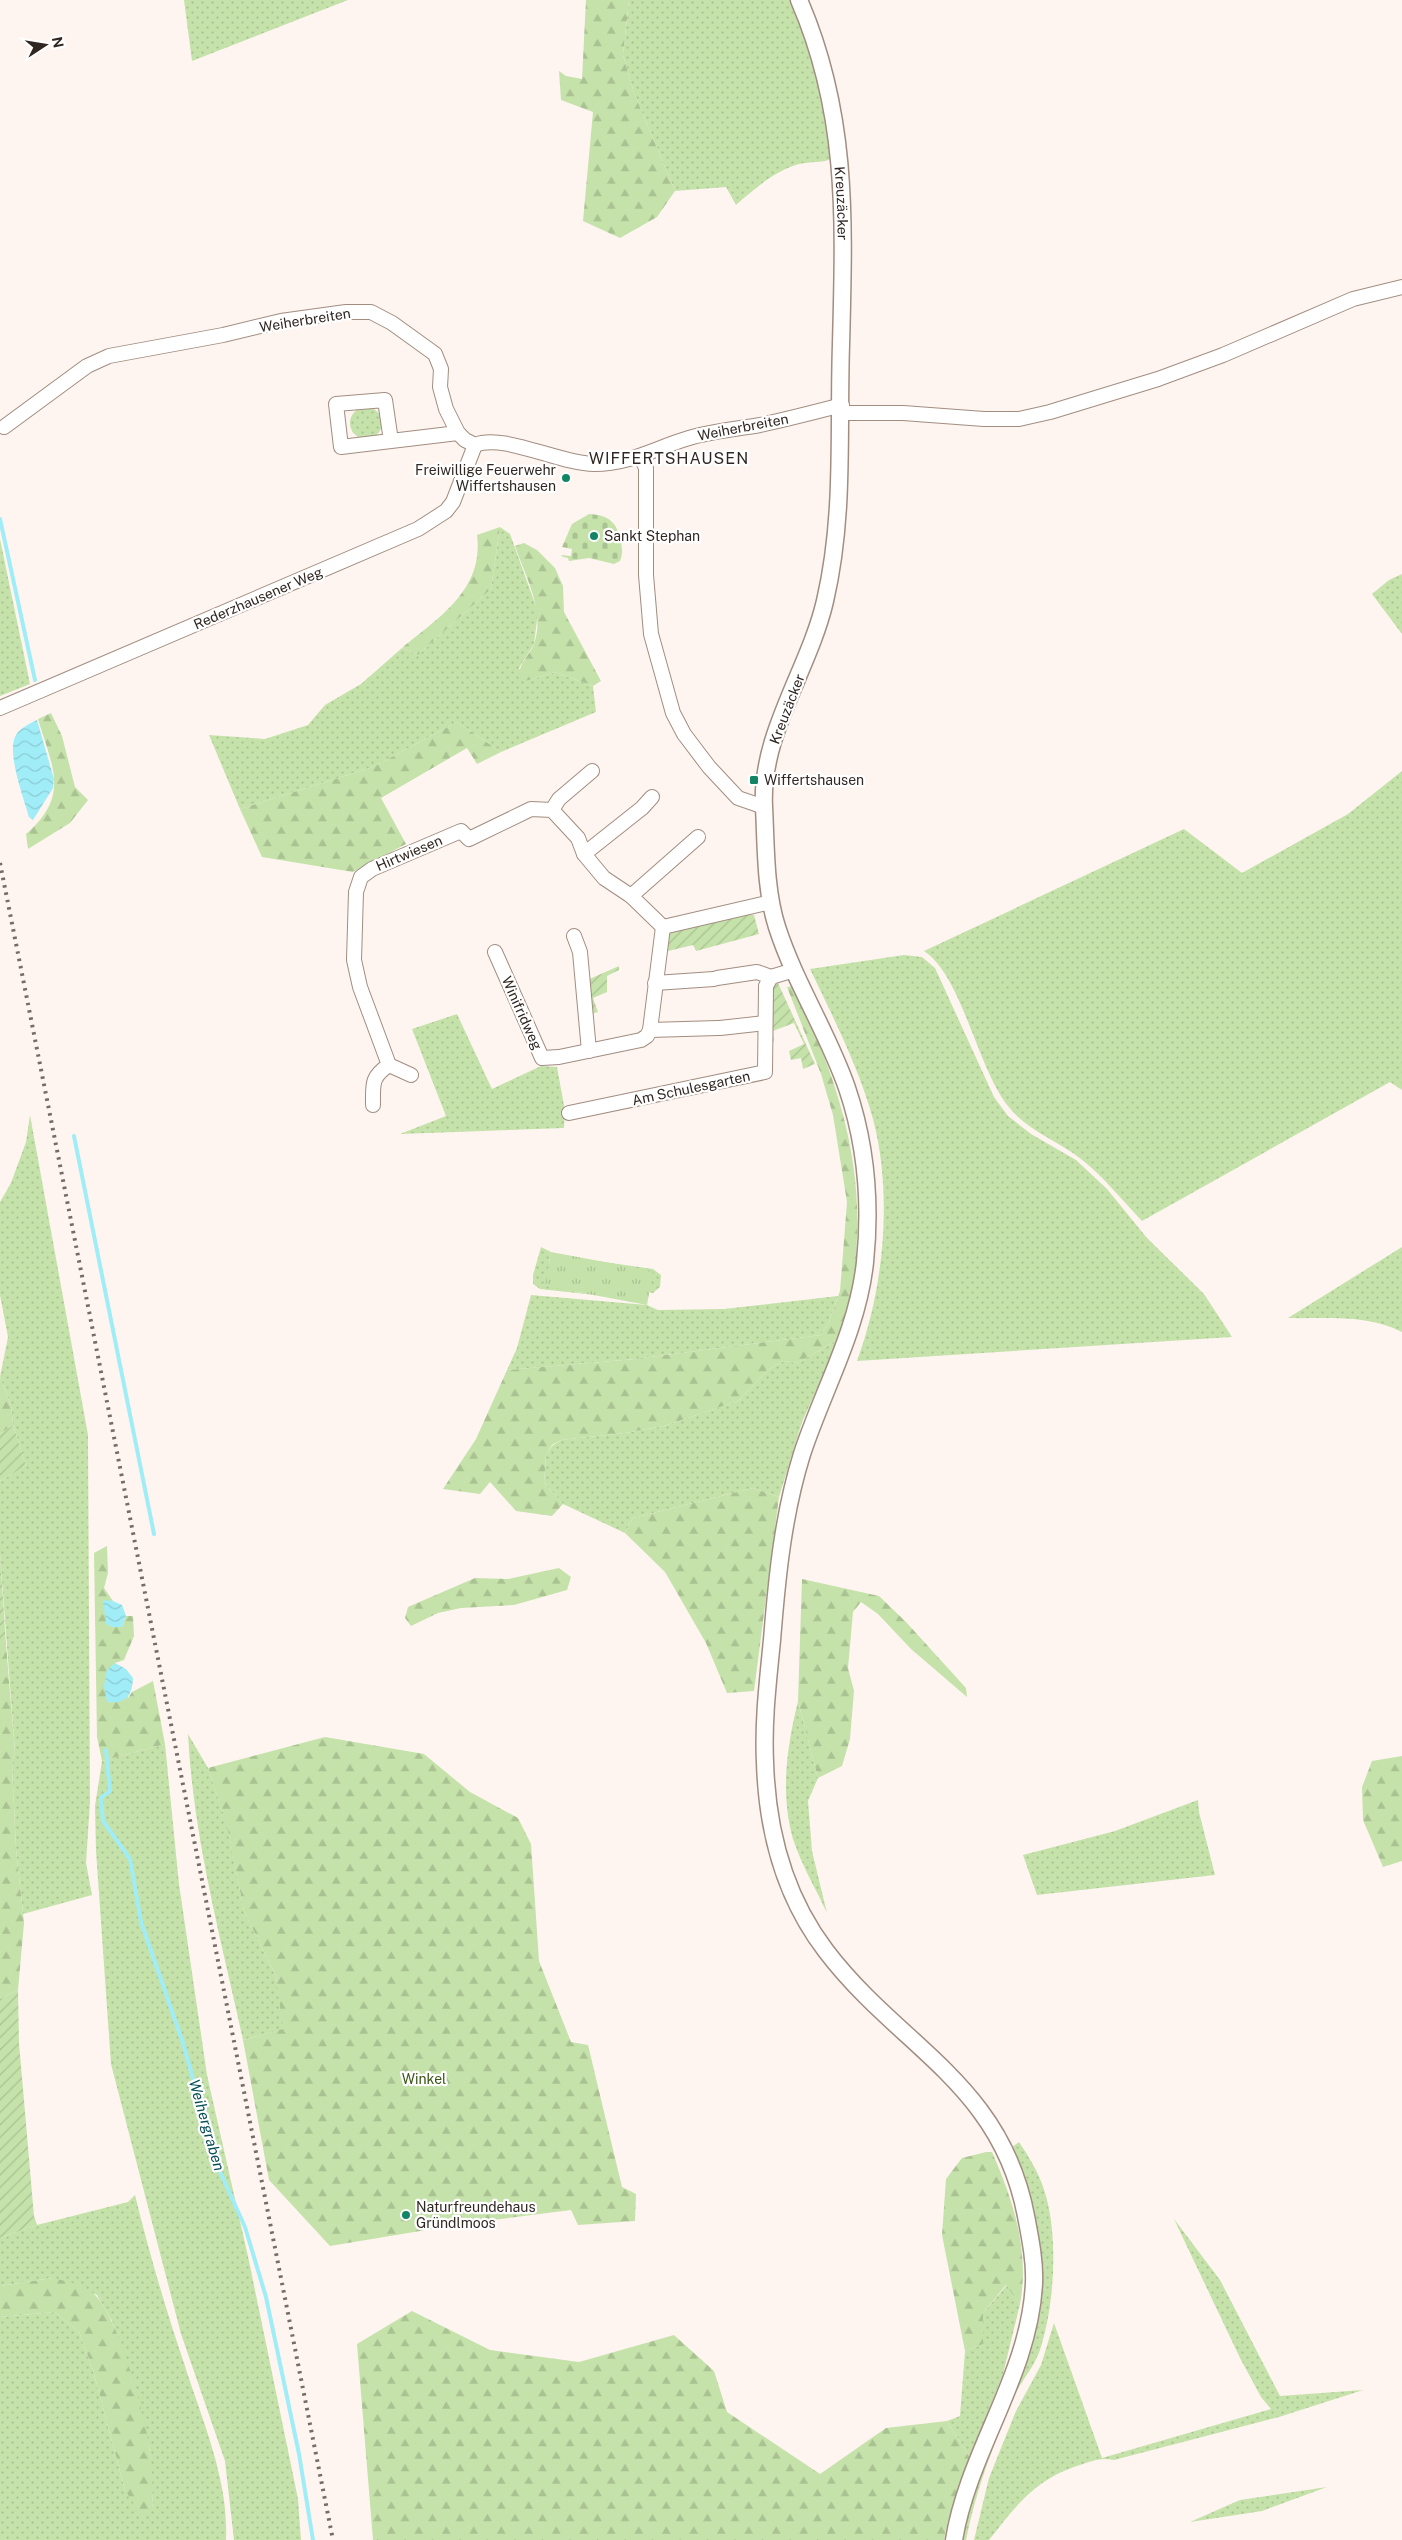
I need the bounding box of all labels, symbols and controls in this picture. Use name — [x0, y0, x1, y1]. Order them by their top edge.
north arrow — [20, 20, 70, 70]
text: N — [49, 35, 67, 49]
street label: Kreuzäcker — [832, 166, 851, 240]
street label: Weiherbreiten — [258, 305, 352, 335]
street label: Weiherbreiten — [696, 410, 790, 444]
district label: WIFFERTSHAUSEN — [589, 449, 749, 468]
place label: Freiwillige Feuerwehr Wiffertshausen — [415, 462, 556, 494]
marker: Freiwillige Feuerwehr Wiffertshausen — [560, 472, 572, 484]
place label: Sankt Stephan — [604, 528, 700, 544]
marker: Sankt Stephan — [588, 530, 600, 542]
street label: Rederzhausener Weg — [191, 563, 325, 632]
street label: Kreuzäcker — [766, 672, 808, 746]
place label: Wiffertshausen — [764, 772, 864, 788]
marker: Wiffertshausen — [748, 774, 760, 786]
street label: Hirtwiesen — [373, 832, 445, 874]
street label: Winifridweg — [499, 974, 545, 1052]
street label: Am Schulesgarten — [631, 1068, 751, 1108]
park label: Winkel — [402, 2071, 446, 2087]
water label: Weihergraben — [186, 2077, 228, 2173]
place label: Naturfreundehaus Gründlmoos — [416, 2199, 536, 2231]
marker: Naturfreundehaus Gründlmoos — [400, 2209, 412, 2221]

